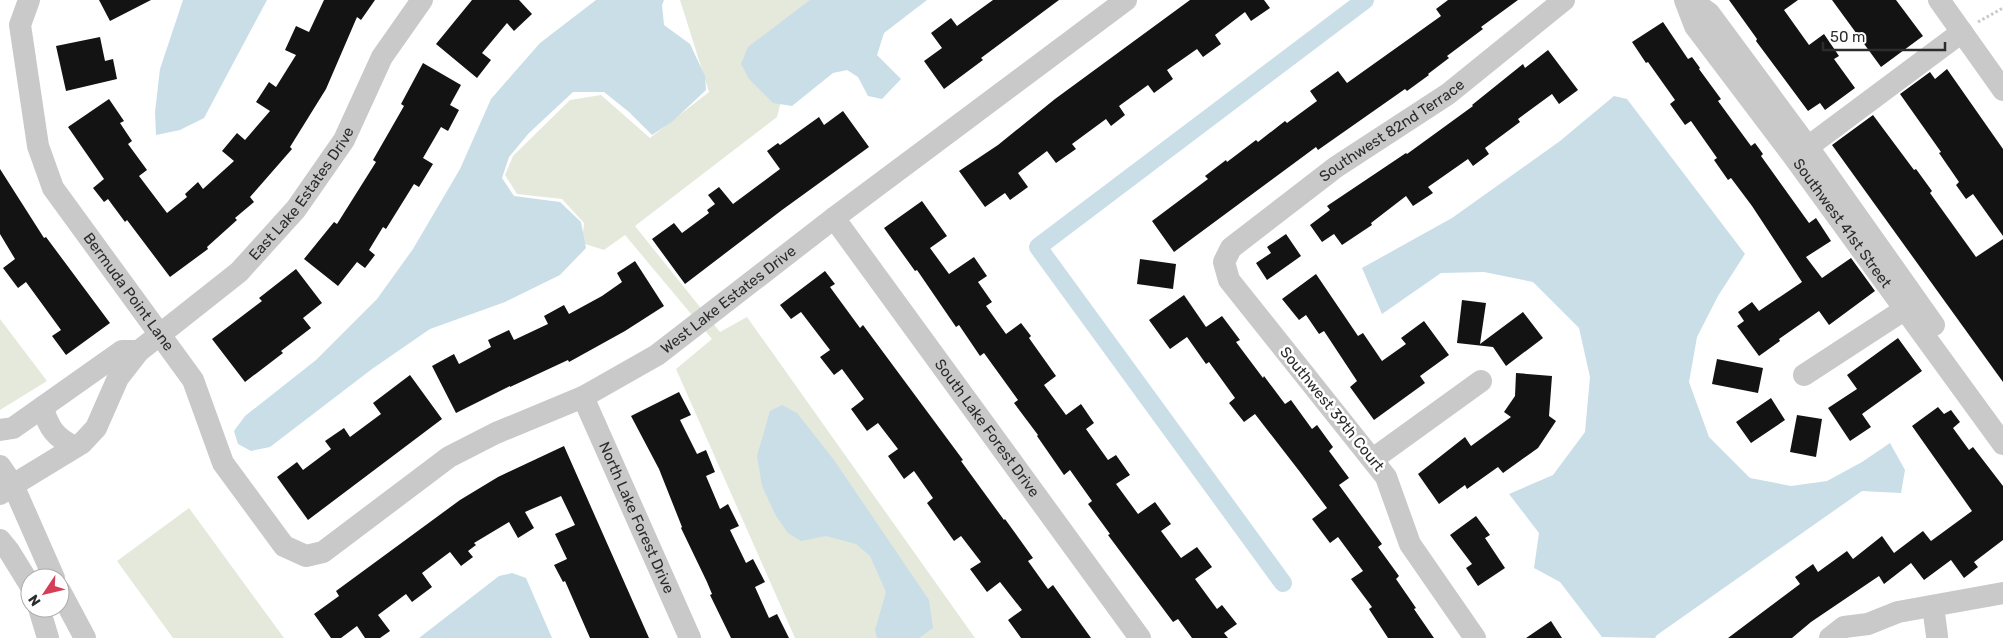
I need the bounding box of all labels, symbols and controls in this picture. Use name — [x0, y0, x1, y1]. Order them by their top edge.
scale bar — [1823, 20, 1946, 52]
text: 50 m — [1830, 28, 1865, 46]
street label: Southwest 82nd Terrace — [1316, 75, 1468, 186]
street label: East Lake Estates Drive — [245, 124, 358, 264]
street label: Southwest 41st Street — [1789, 155, 1895, 291]
street label: Bermuda Point Lane — [80, 229, 178, 354]
street label: West Lake Estates Drive — [657, 242, 799, 358]
street label: Southwest 39th Court — [1276, 343, 1388, 475]
street label: South Lake Forest Drive — [931, 356, 1043, 501]
street label: North Lake Forest Drive — [595, 439, 678, 596]
north arrow — [20, 568, 70, 618]
text: N — [25, 591, 45, 609]

